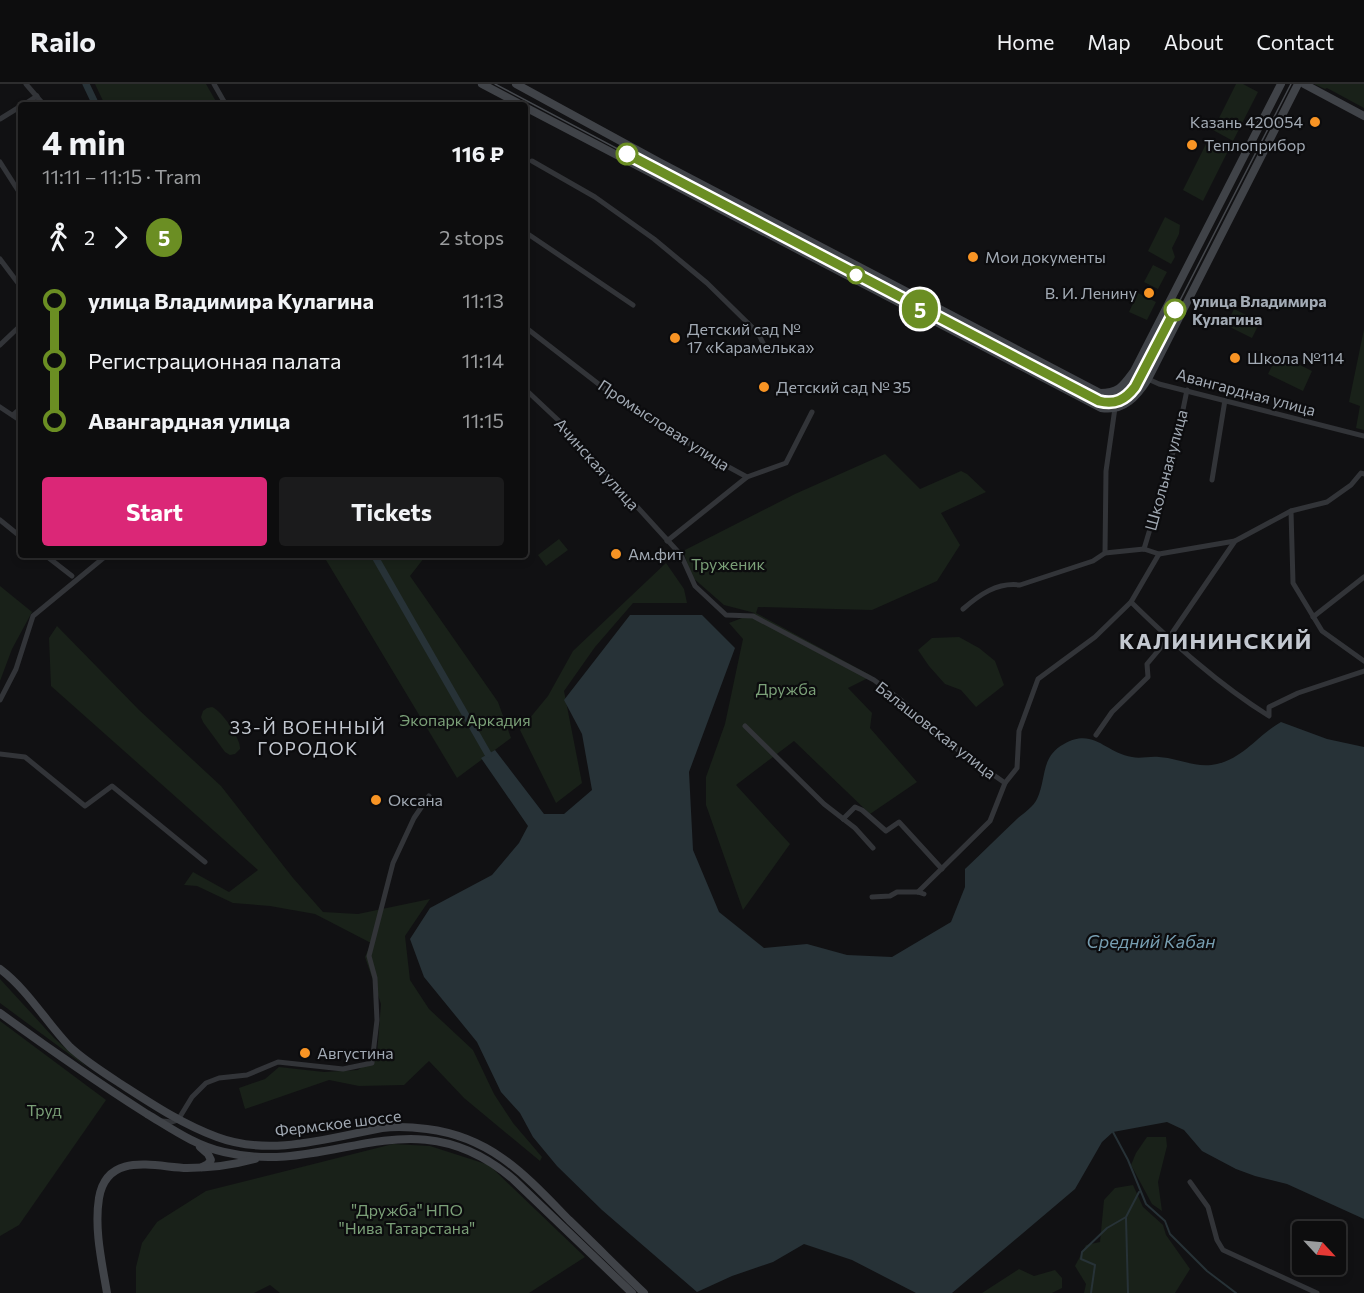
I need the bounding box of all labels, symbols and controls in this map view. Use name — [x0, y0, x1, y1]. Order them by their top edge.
text: Railo — [30, 24, 96, 58]
text: Home — [997, 29, 1054, 54]
text: Map — [1087, 29, 1131, 54]
text: About — [1164, 29, 1223, 54]
text: Contact — [1256, 29, 1334, 54]
place label: Казань 420054 — [1190, 112, 1303, 131]
marker: Казань 420054 — [1308, 115, 1322, 129]
text: 4 min — [42, 121, 126, 162]
place label: Теплоприбор — [1204, 135, 1306, 154]
marker: Теплоприбор — [1185, 138, 1199, 152]
text: 116 ₽ — [452, 140, 504, 167]
unlabelled marker — [616, 143, 638, 165]
text: 11:11 – 11:15 · Tram — [42, 164, 201, 188]
icon: walk — [42, 221, 75, 254]
icon: forward — [104, 221, 137, 254]
text: 2 — [84, 225, 95, 249]
text: 5 — [158, 225, 170, 250]
text: 2 stops — [439, 225, 504, 249]
place label: Мои документы — [985, 247, 1106, 266]
marker: Мои документы — [966, 250, 980, 264]
unlabelled marker — [847, 266, 865, 284]
place label: В. И. Ленину — [1045, 283, 1137, 302]
marker: В. И. Ленину — [1142, 286, 1156, 300]
text: улица Владимира Кулагина — [88, 287, 374, 314]
text: 11:13 — [462, 288, 504, 312]
line badge: 5 — [900, 290, 940, 328]
place label: улица Владимира Кулагина — [1192, 291, 1327, 328]
text: 5 — [914, 297, 926, 322]
marker: улица Владимира Кулагина — [1164, 299, 1186, 321]
place label: Детский сад № 17 «Карамелька» — [687, 319, 814, 356]
marker: Детский сад № 17 «Карамелька» — [668, 331, 682, 345]
text: Регистрационная палата — [88, 347, 341, 374]
text: 11:14 — [462, 348, 504, 372]
place label: Школа №114 — [1247, 348, 1344, 367]
marker: Школа №114 — [1228, 351, 1242, 365]
street label: Авангардная улица — [1174, 364, 1318, 419]
street label: Промысловая улица — [595, 375, 733, 474]
place label: Детский сад № 35 — [776, 377, 911, 396]
marker: Детский сад № 35 — [757, 380, 771, 394]
text: Авангардная улица — [88, 407, 290, 434]
street label: Школьная улица — [1140, 407, 1191, 532]
text: 11:15 — [462, 408, 504, 432]
street label: Ачинская улица — [551, 414, 644, 514]
button: Start — [42, 477, 267, 546]
button: Tickets — [279, 477, 504, 546]
place label: Ам.фит — [628, 544, 684, 563]
marker: Ам.фит — [609, 547, 623, 561]
park label: Труженик — [691, 554, 765, 573]
district label: КАЛИНИНСКИЙ — [1119, 627, 1313, 654]
street label: Балашовская улица — [872, 677, 1000, 782]
park label: Дружба — [756, 679, 816, 698]
park label: Экопарк Аркадия — [399, 710, 531, 729]
district label: 33-Й ВОЕННЫЙ ГОРОДОК — [230, 716, 386, 759]
place label: Оксана — [388, 790, 443, 809]
marker: Оксана — [369, 793, 383, 807]
water label: Средний Кабан — [1086, 930, 1216, 952]
place label: Августина — [317, 1043, 394, 1062]
marker: Августина — [298, 1046, 312, 1060]
park label: Труд — [26, 1100, 62, 1119]
street label: Фермское шоссе — [274, 1105, 402, 1140]
park label: "Дружба" НПО "Нива Татарстана" — [339, 1200, 475, 1237]
north arrow — [1292, 1221, 1346, 1275]
map controls — [1292, 1221, 1346, 1275]

